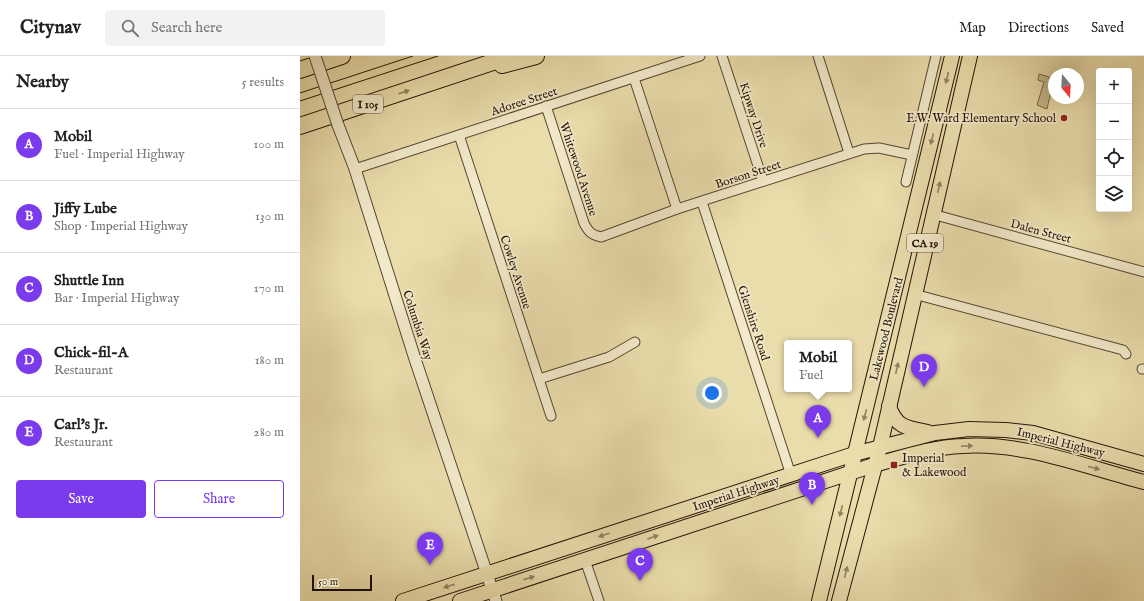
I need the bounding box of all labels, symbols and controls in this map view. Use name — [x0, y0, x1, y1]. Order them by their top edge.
search box — [105, 10, 385, 46]
text: Citynav — [20, 16, 81, 40]
icon: search — [119, 17, 141, 39]
text: Search here — [151, 18, 222, 37]
text: Map — [959, 19, 986, 37]
text: Directions — [1008, 19, 1069, 37]
text: Saved — [1091, 19, 1124, 37]
north arrow — [1048, 68, 1084, 104]
map controls — [1096, 68, 1132, 212]
button: + — [1096, 68, 1132, 104]
text: Nearby — [16, 72, 69, 93]
one-way arrow — [943, 72, 949, 85]
text: 5 results — [242, 74, 284, 91]
street label: Kipway Drive — [735, 81, 771, 150]
street label: Adoree Street — [488, 84, 559, 120]
one-way arrow — [398, 89, 410, 95]
road number: I 105 — [353, 95, 383, 113]
button: − — [1096, 104, 1132, 140]
place label: E.W. Ward Elementary School — [906, 111, 1057, 126]
marker: E.W. Ward Elementary School — [1059, 113, 1069, 123]
street label: Whitewood Avenue — [556, 120, 601, 218]
text: Mobil — [54, 127, 92, 146]
one-way arrow — [929, 133, 935, 145]
text: A — [25, 136, 33, 153]
text: 100 m — [254, 136, 284, 153]
button: locate — [1096, 140, 1132, 176]
text: Fuel · Imperial Highway — [54, 146, 185, 163]
street label: Borson Street — [713, 157, 783, 192]
button: layers — [1096, 176, 1132, 212]
one-way arrow — [936, 181, 942, 193]
text: Jiffy Lube — [54, 199, 117, 218]
text: B — [25, 208, 33, 225]
text: 130 m — [255, 208, 284, 225]
street label: Dalen Street — [1009, 216, 1073, 247]
text: Shop · Imperial Highway — [54, 218, 188, 235]
street label: Cowley Avenue — [497, 233, 535, 311]
road number: CA 19 — [907, 234, 943, 252]
text: Shuttle Inn — [54, 271, 124, 290]
street label: Lakewood Boulevard — [866, 275, 907, 382]
text: C — [24, 280, 34, 297]
text: 170 m — [254, 280, 284, 297]
street label: Glenshire Road — [734, 284, 773, 363]
street label: Columbia Way — [399, 288, 436, 362]
text: Bar · Imperial Highway — [54, 290, 179, 307]
popup — [784, 340, 852, 392]
text: Chick-fil-A — [54, 343, 128, 362]
text: Mobil — [799, 348, 837, 367]
text: D — [24, 352, 34, 369]
text: 180 m — [255, 352, 284, 369]
pin: D — [911, 354, 937, 387]
text: Restaurant — [54, 362, 113, 379]
one-way arrow — [895, 362, 901, 374]
text: Fuel — [799, 367, 823, 384]
your location — [702, 383, 722, 403]
pin: A — [805, 405, 831, 438]
one-way arrow — [861, 409, 867, 421]
text: Carl's Jr. — [54, 415, 108, 434]
text: E — [24, 424, 34, 441]
text: 280 m — [254, 424, 284, 441]
street label: Imperial Highway — [1015, 424, 1107, 462]
text: Restaurant — [54, 434, 113, 451]
one-way arrow — [961, 443, 974, 449]
place label: Imperial & Lakewood — [902, 451, 967, 480]
marker: Imperial & Lakewood — [889, 460, 899, 470]
one-way arrow — [1088, 466, 1100, 472]
street label: Imperial Highway — [691, 472, 782, 516]
pin: B — [799, 472, 825, 505]
button: Save — [16, 480, 146, 518]
button: Share — [154, 480, 284, 518]
one-way arrow — [838, 505, 844, 518]
pin: E — [417, 532, 443, 565]
one-way arrow — [598, 533, 610, 539]
one-way arrow — [647, 534, 659, 540]
pin: C — [627, 548, 653, 581]
one-way arrow — [843, 566, 849, 578]
scale bar — [312, 573, 372, 592]
text: 50 m — [318, 575, 338, 589]
one-way arrow — [524, 575, 536, 581]
one-way arrow — [443, 583, 455, 589]

